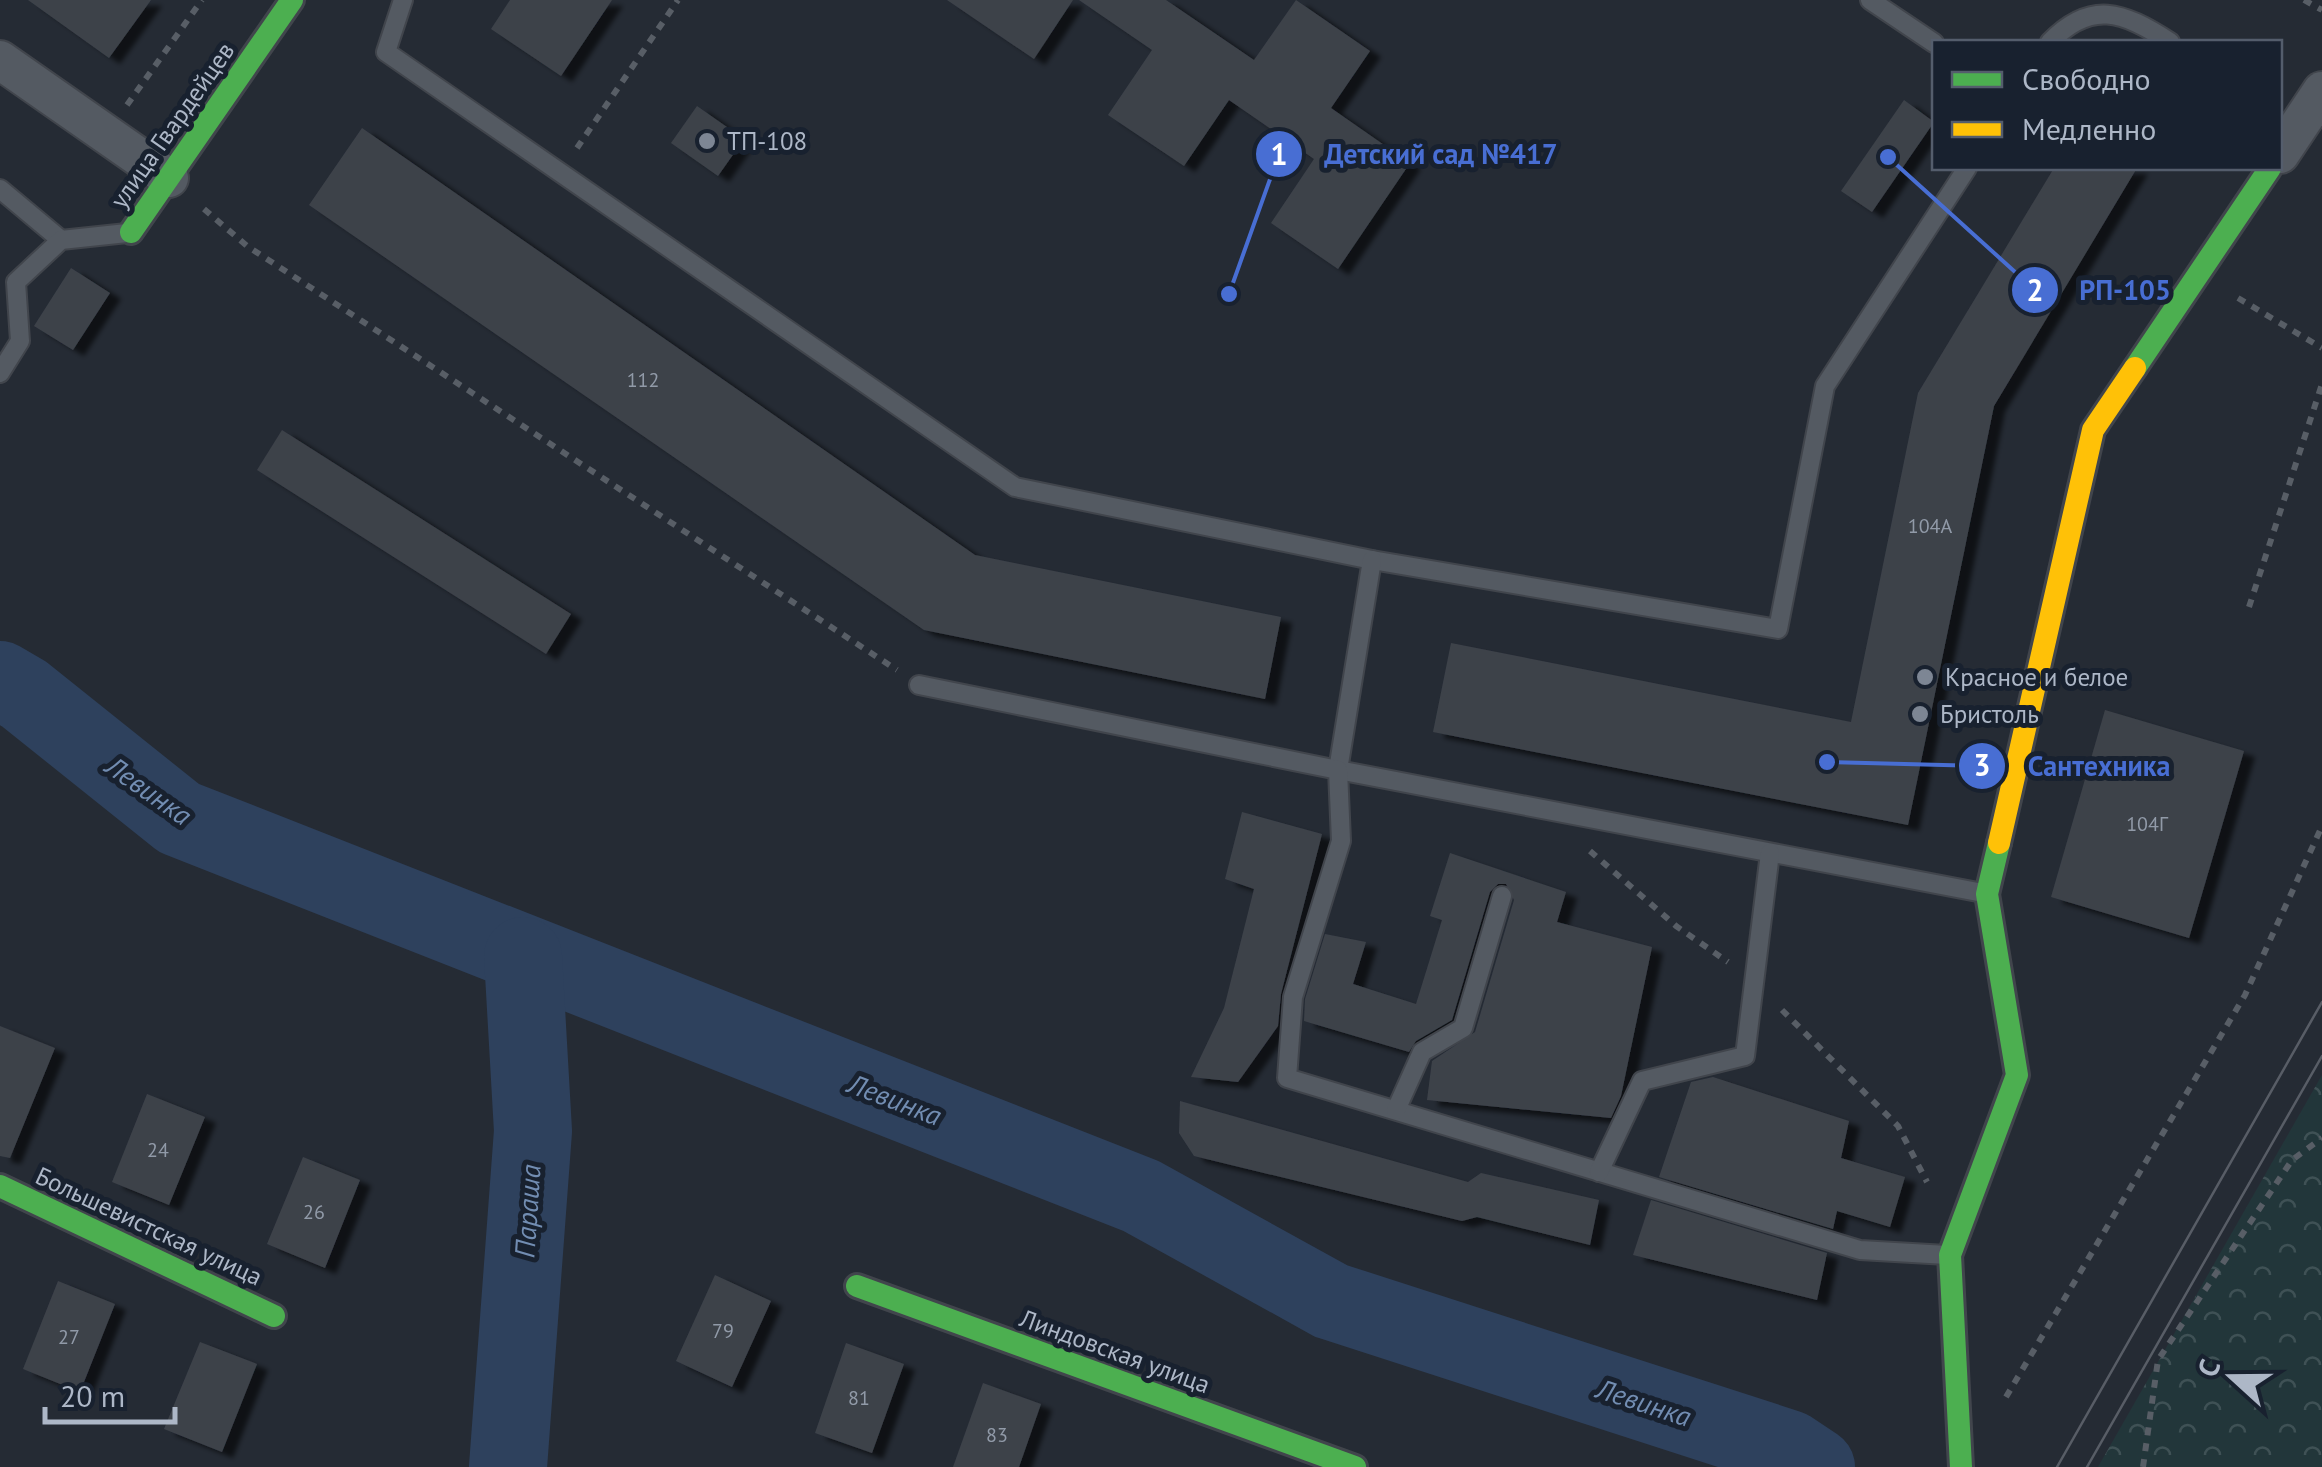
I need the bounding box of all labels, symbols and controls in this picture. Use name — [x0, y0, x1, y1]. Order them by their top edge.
street label: улица Гвардейцев — [103, 36, 241, 214]
legend — [1932, 40, 2282, 170]
text: Свободно — [2022, 59, 2151, 98]
text: Медленно — [2022, 109, 2156, 148]
place label: ТП-108 — [727, 125, 807, 157]
callout: Детский сад №417 — [1254, 125, 1577, 183]
marker: ТП-108 — [696, 130, 718, 152]
text: 1 — [1270, 134, 1288, 173]
text: Детский сад №417 — [1324, 135, 1558, 172]
callout: РП-105 — [2010, 261, 2191, 319]
text: 2 — [2026, 270, 2044, 309]
text: РП-105 — [2079, 271, 2171, 308]
house number: 112 — [627, 367, 659, 393]
house number: 104А — [1908, 513, 1952, 539]
place label: Красное и белое — [1945, 661, 2128, 693]
marker: Красное и белое — [1914, 666, 1936, 688]
place label: Бристоль — [1940, 698, 2039, 730]
marker: Бристоль — [1909, 703, 1931, 725]
callout: Сантехника — [1957, 737, 2190, 795]
text: 3 — [1973, 745, 1991, 784]
water label: Левинка — [97, 746, 200, 833]
text: Сантехника — [2028, 747, 2170, 784]
house number: 104Г — [2126, 811, 2169, 837]
water label: Левинка — [841, 1064, 947, 1134]
house number: 24 — [147, 1137, 169, 1163]
street label: Большевистская улица — [30, 1159, 268, 1293]
water label: Параша — [505, 1163, 549, 1259]
house number: 26 — [303, 1199, 325, 1225]
street label: Линдовская улица — [1015, 1301, 1214, 1400]
house number: 79 — [712, 1318, 734, 1344]
house number: 27 — [58, 1324, 80, 1350]
north arrow — [2182, 1327, 2282, 1427]
text: С — [2188, 1354, 2228, 1382]
scale bar — [45, 1362, 175, 1424]
water label: Левинка — [1590, 1369, 1696, 1435]
text: 20 m — [60, 1376, 125, 1415]
house number: 81 — [848, 1385, 870, 1411]
house number: 83 — [986, 1422, 1008, 1448]

